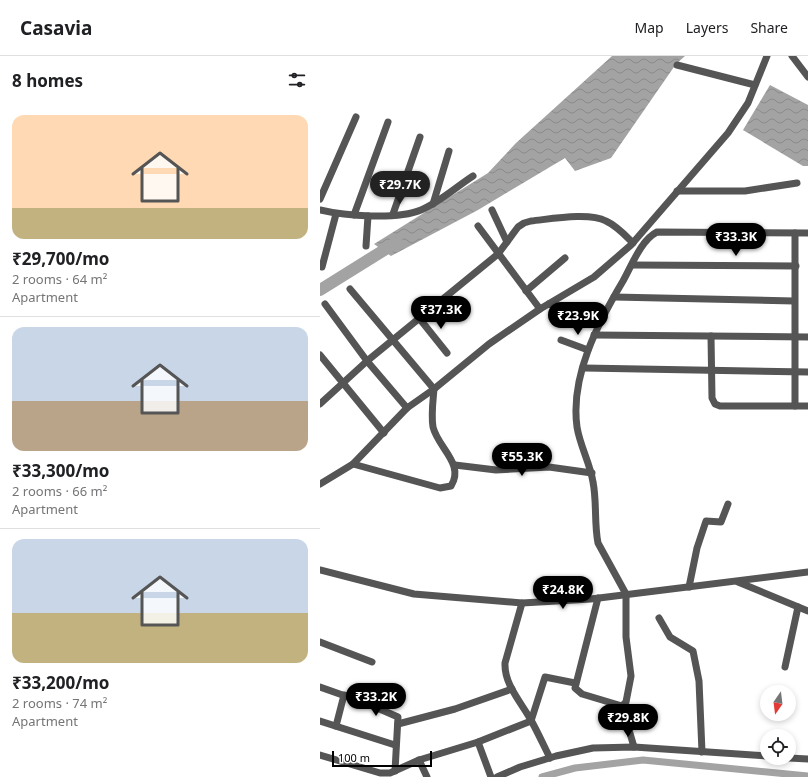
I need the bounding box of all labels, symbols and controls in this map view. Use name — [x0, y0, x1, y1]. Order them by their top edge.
text: Casavia — [20, 15, 92, 41]
text: Map — [635, 18, 664, 37]
text: Layers — [686, 18, 728, 37]
text: Share — [750, 18, 788, 37]
text: 8 homes — [12, 69, 83, 92]
icon: filters — [286, 69, 308, 91]
icon: home — [124, 141, 196, 213]
pin: ₹29.7K — [367, 171, 433, 205]
text: ₹29.7K — [379, 175, 421, 193]
pin: ₹33.3K — [703, 223, 769, 257]
text: ₹33.3K — [715, 227, 757, 245]
text: ₹29,700/mo — [12, 247, 109, 270]
text: 2 rooms · 64 m² — [12, 270, 107, 288]
text: Apartment — [12, 288, 78, 306]
pin: ₹37.3K — [408, 296, 474, 330]
text: ₹37.3K — [420, 300, 462, 318]
pin: ₹23.9K — [545, 302, 611, 336]
text: ₹23.9K — [557, 306, 599, 324]
icon: home — [124, 353, 196, 425]
pin: ₹55.3K — [489, 443, 555, 477]
text: ₹55.3K — [501, 447, 543, 465]
text: ₹33,300/mo — [12, 459, 109, 482]
text: 2 rooms · 66 m² — [12, 482, 107, 500]
text: Apartment — [12, 500, 78, 518]
icon: home — [124, 565, 196, 637]
pin: ₹24.8K — [530, 576, 596, 610]
text: ₹24.8K — [542, 580, 584, 598]
text: ₹33,200/mo — [12, 671, 109, 694]
pin: ₹33.2K — [343, 683, 409, 717]
north arrow — [760, 685, 796, 721]
map controls — [760, 685, 796, 765]
text: ₹33.2K — [355, 687, 397, 705]
text: 2 rooms · 74 m² — [12, 694, 107, 712]
pin: ₹29.8K — [595, 704, 661, 738]
text: ₹29.8K — [607, 708, 649, 726]
text: Apartment — [12, 712, 78, 730]
button: locate — [760, 729, 796, 765]
scale bar — [332, 749, 432, 768]
text: 100 m — [338, 750, 370, 765]

